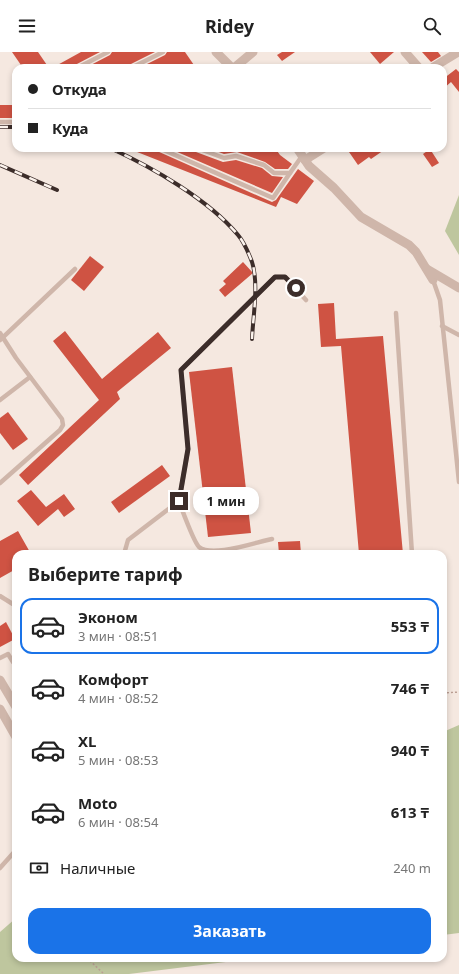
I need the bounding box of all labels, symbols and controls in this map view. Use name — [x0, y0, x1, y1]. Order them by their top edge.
text: Ridey — [205, 14, 254, 38]
icon: menu — [16, 15, 38, 37]
icon: search — [421, 15, 443, 37]
text: Откуда — [52, 79, 107, 99]
text: Куда — [52, 118, 89, 138]
route start — [287, 279, 305, 297]
callout: 1 мин — [193, 487, 259, 515]
route end — [170, 492, 188, 510]
text: 1 мин — [207, 492, 246, 510]
text: Выберите тариф — [28, 562, 183, 586]
text: Эконом — [78, 607, 138, 627]
icon: car — [30, 608, 66, 644]
text: 553 ₸ — [391, 616, 429, 636]
text: 3 мин · 08:51 — [78, 627, 158, 645]
text: Комфорт — [78, 669, 148, 689]
icon: car — [30, 670, 66, 706]
text: 746 ₸ — [391, 678, 429, 698]
text: 4 мин · 08:52 — [78, 689, 158, 707]
text: XL — [78, 731, 96, 751]
icon: car — [30, 732, 66, 768]
text: 940 ₸ — [391, 740, 429, 760]
text: 5 мин · 08:53 — [78, 751, 158, 769]
text: Moto — [78, 793, 117, 813]
icon: car — [30, 794, 66, 830]
text: 613 ₸ — [391, 802, 429, 822]
text: 6 мин · 08:54 — [78, 813, 158, 831]
icon: cash — [28, 857, 50, 879]
text: Наличные — [60, 858, 135, 878]
text: 240 m — [393, 859, 431, 877]
button: Заказать — [28, 908, 431, 954]

